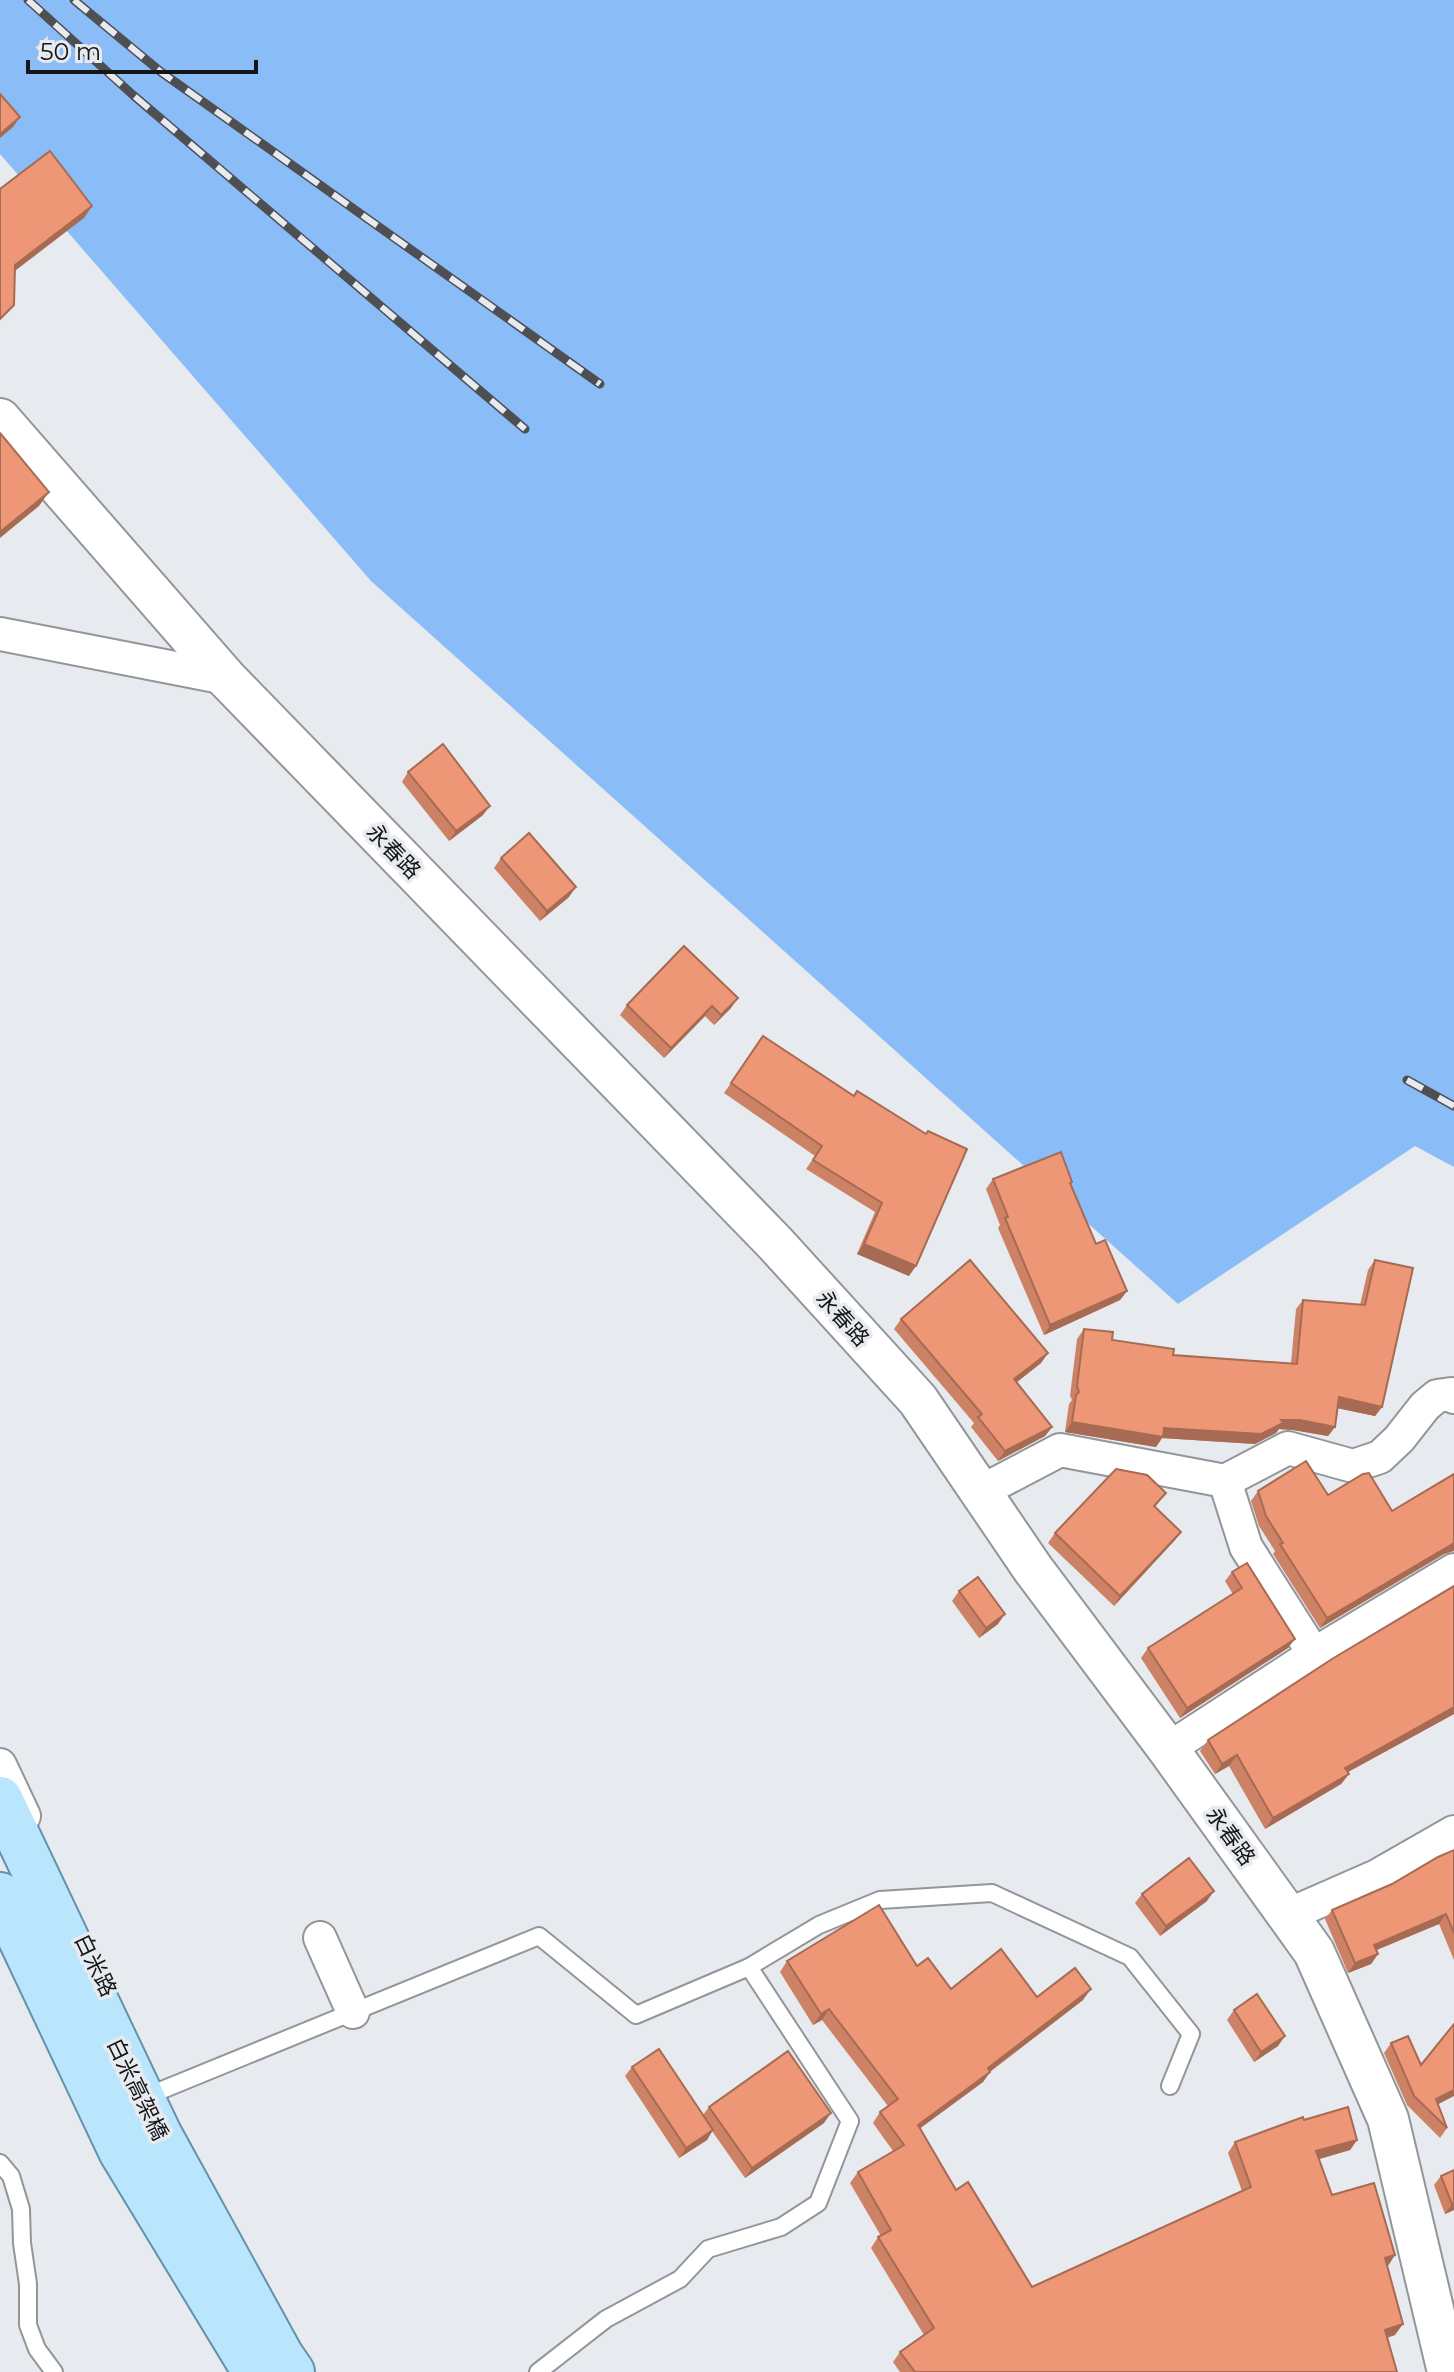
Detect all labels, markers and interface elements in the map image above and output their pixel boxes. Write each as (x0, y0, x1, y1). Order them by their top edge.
scale bar (28, 24, 256, 74)
text: 50 m (40, 37, 101, 66)
street label: 永春路 (361, 818, 426, 884)
street label: 永春路 (811, 1285, 875, 1352)
street label: 永春路 (1200, 1802, 1261, 1871)
street label: 白米路 (69, 1930, 122, 2001)
street label: 白米高架橋 (101, 2034, 174, 2145)

